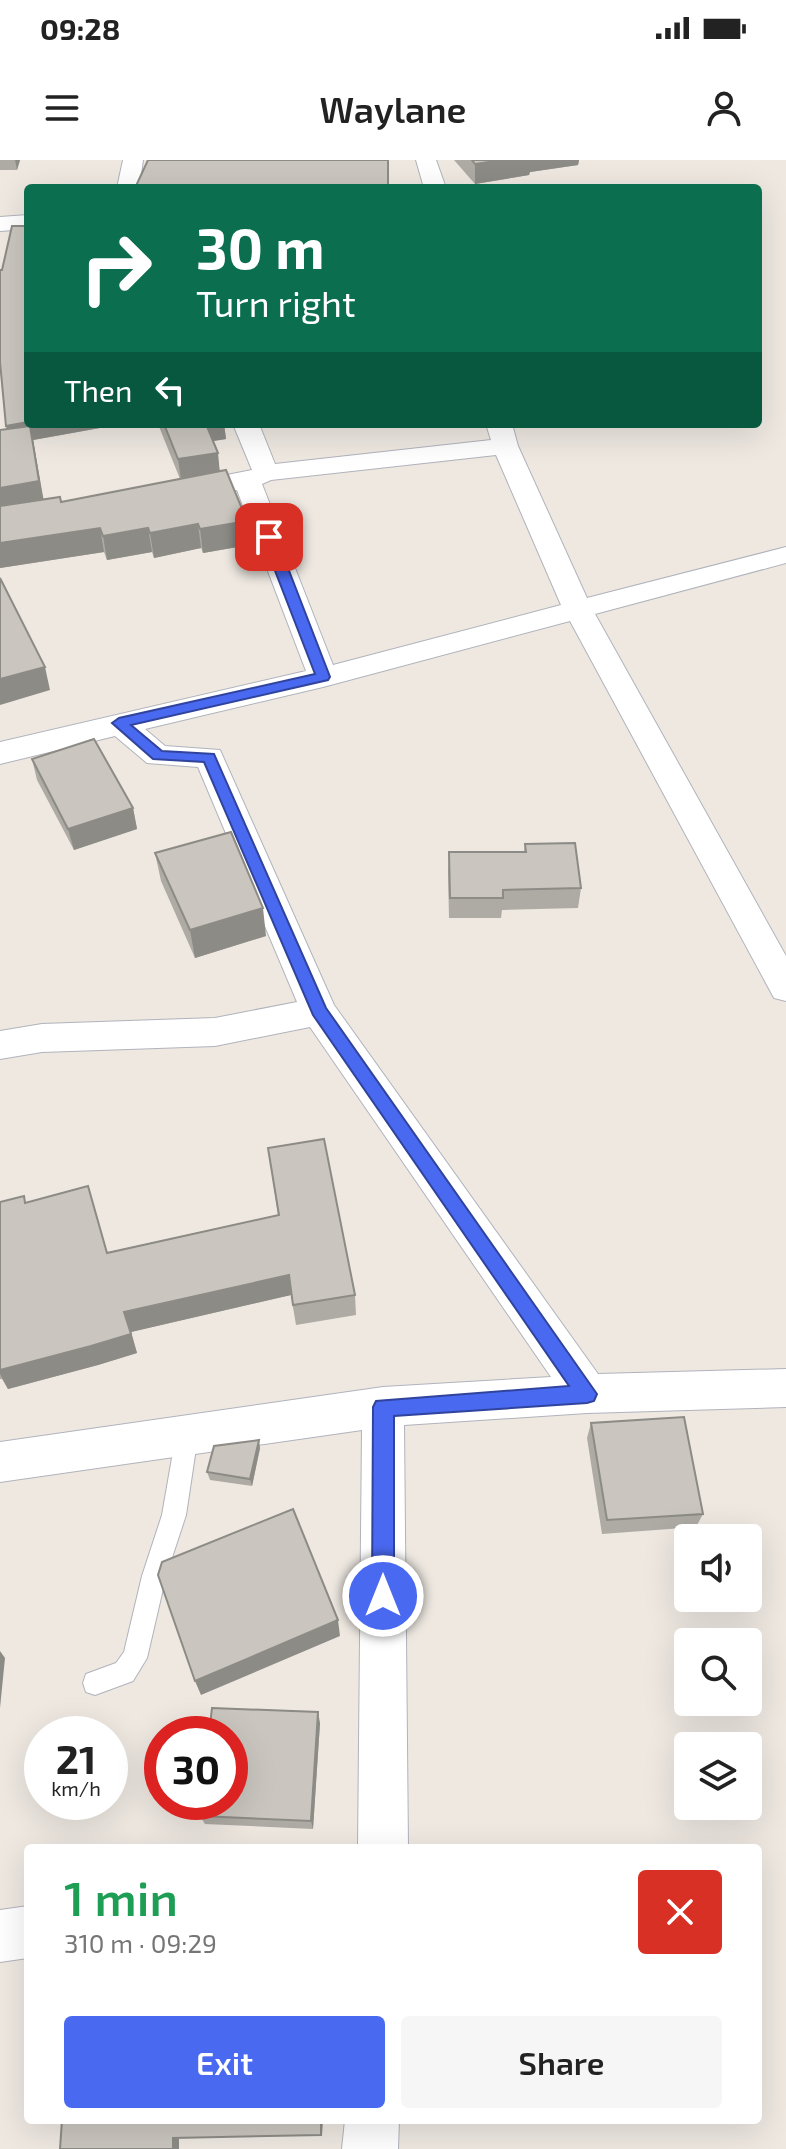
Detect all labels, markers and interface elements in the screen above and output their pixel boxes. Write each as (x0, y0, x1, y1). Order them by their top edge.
text: 09:28 (40, 10, 120, 46)
icon: menu (40, 86, 84, 130)
icon: person (702, 86, 746, 130)
text: Waylane (320, 87, 466, 130)
text: 30 m (196, 213, 325, 280)
icon: right (64, 216, 168, 320)
text: Turn right (196, 281, 356, 324)
icon: left (148, 368, 192, 412)
text: Then (64, 372, 132, 408)
pin (235, 503, 303, 571)
icon: arrive (247, 515, 291, 559)
map controls (674, 1524, 762, 1820)
button: sound (674, 1524, 762, 1612)
position arrow (341, 1554, 425, 1638)
button: search (674, 1628, 762, 1716)
speed limit sign: 30 (144, 1716, 248, 1820)
button: layers (674, 1732, 762, 1820)
text: 21 (56, 1734, 96, 1782)
text: km/h (51, 1776, 101, 1800)
text: 1 min (64, 1868, 178, 1926)
button: close (638, 1870, 722, 1954)
text: 310 m · 09:29 (64, 1927, 217, 1958)
button: Exit (64, 2016, 385, 2108)
button: Share (401, 2016, 722, 2108)

